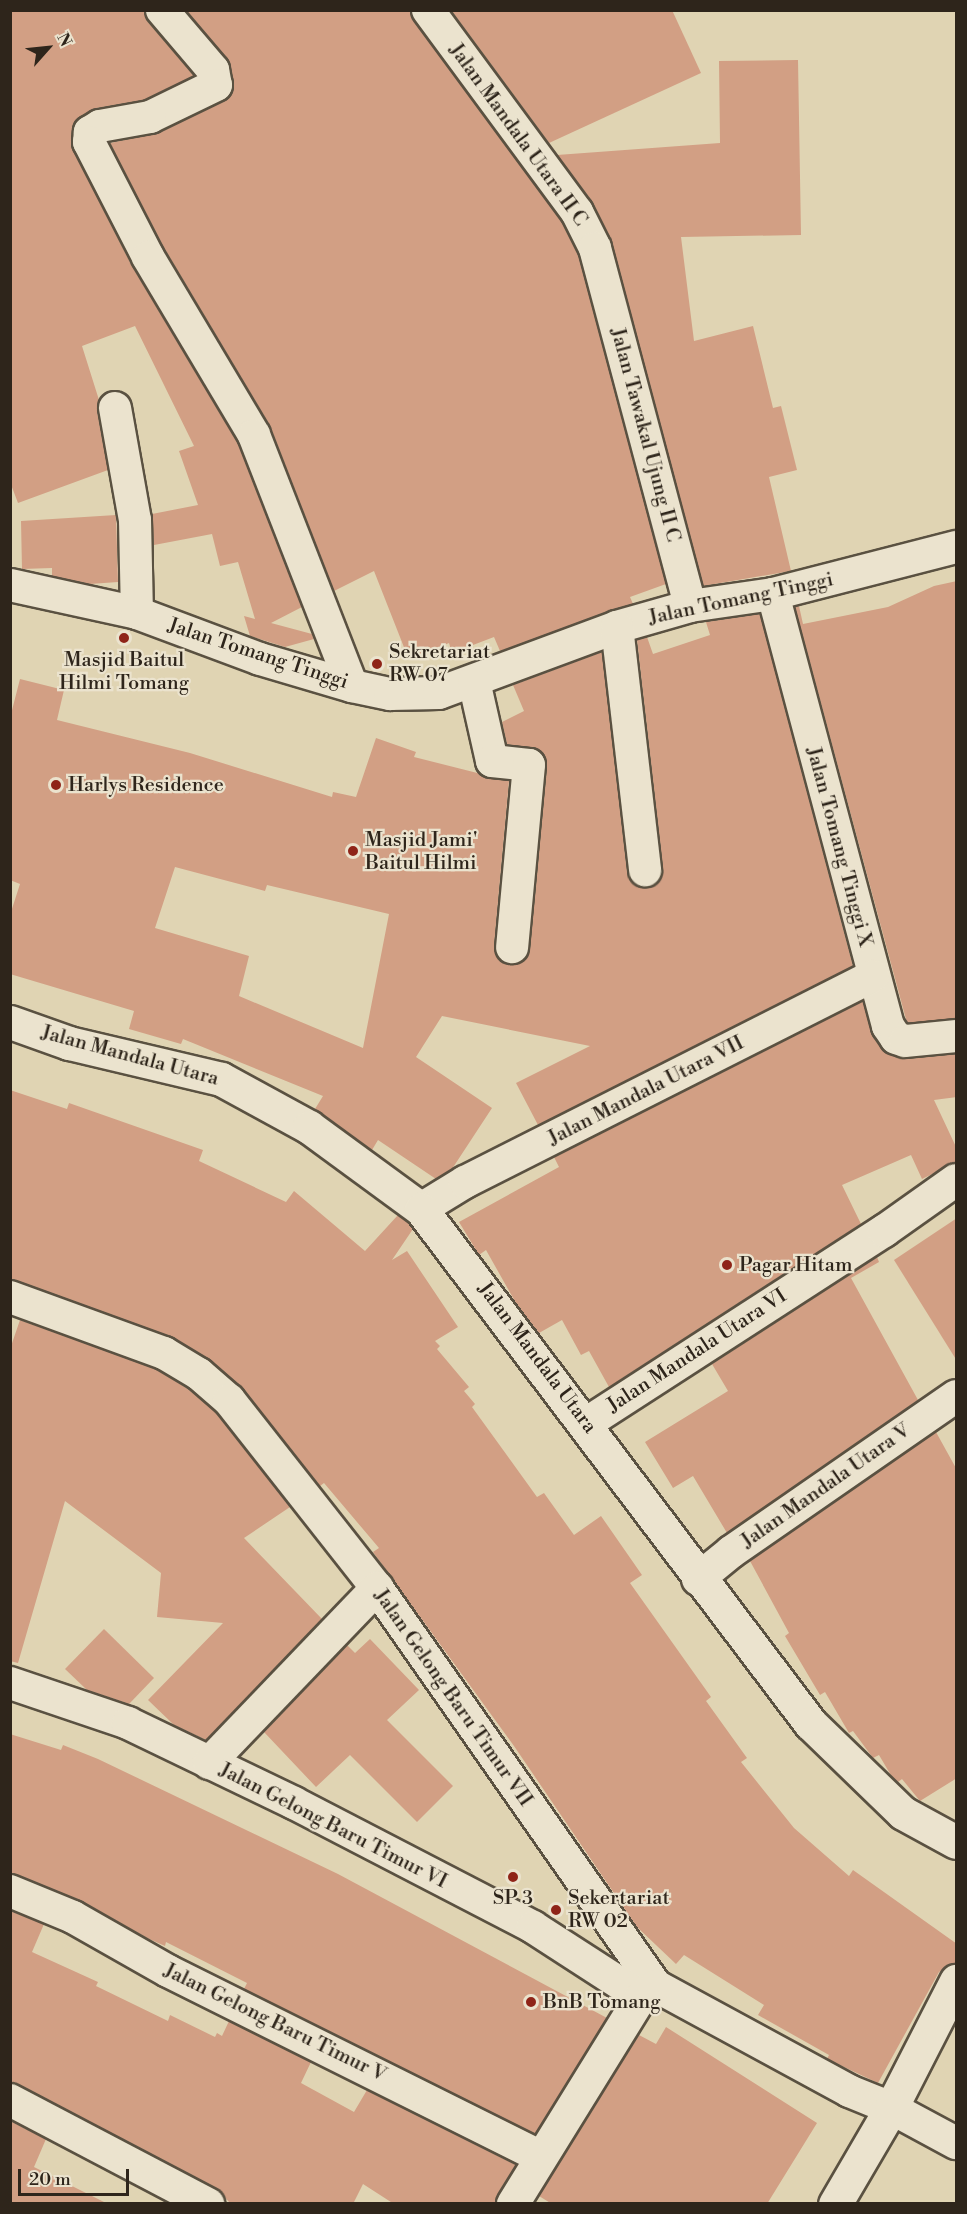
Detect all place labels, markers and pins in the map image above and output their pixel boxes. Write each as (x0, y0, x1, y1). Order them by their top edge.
marker: Masjid Baitul Hilmi Tomang (117, 631, 131, 645)
place label: Sekretariat RW 07 (389, 640, 490, 687)
place label: Masjid Baitul Hilmi Tomang (59, 648, 189, 695)
marker: Sekretariat RW 07 (370, 657, 384, 671)
place label: Harlys Residence (68, 773, 224, 797)
marker: Harlys Residence (49, 778, 63, 792)
place label: Masjid Jami' Baitul Hilmi (365, 828, 477, 875)
marker: Masjid Jami' Baitul Hilmi (346, 844, 360, 858)
place label: Pagar Hitam (739, 1253, 852, 1277)
marker: Pagar Hitam (720, 1258, 734, 1272)
marker: SP 3 (506, 1870, 520, 1884)
place label: SP 3 (493, 1886, 533, 1910)
place label: Sekertariat RW 02 (568, 1886, 670, 1933)
marker: Sekertariat RW 02 (549, 1903, 563, 1917)
place label: BnB Tomang (543, 1990, 661, 2014)
marker: BnB Tomang (524, 1995, 538, 2009)

